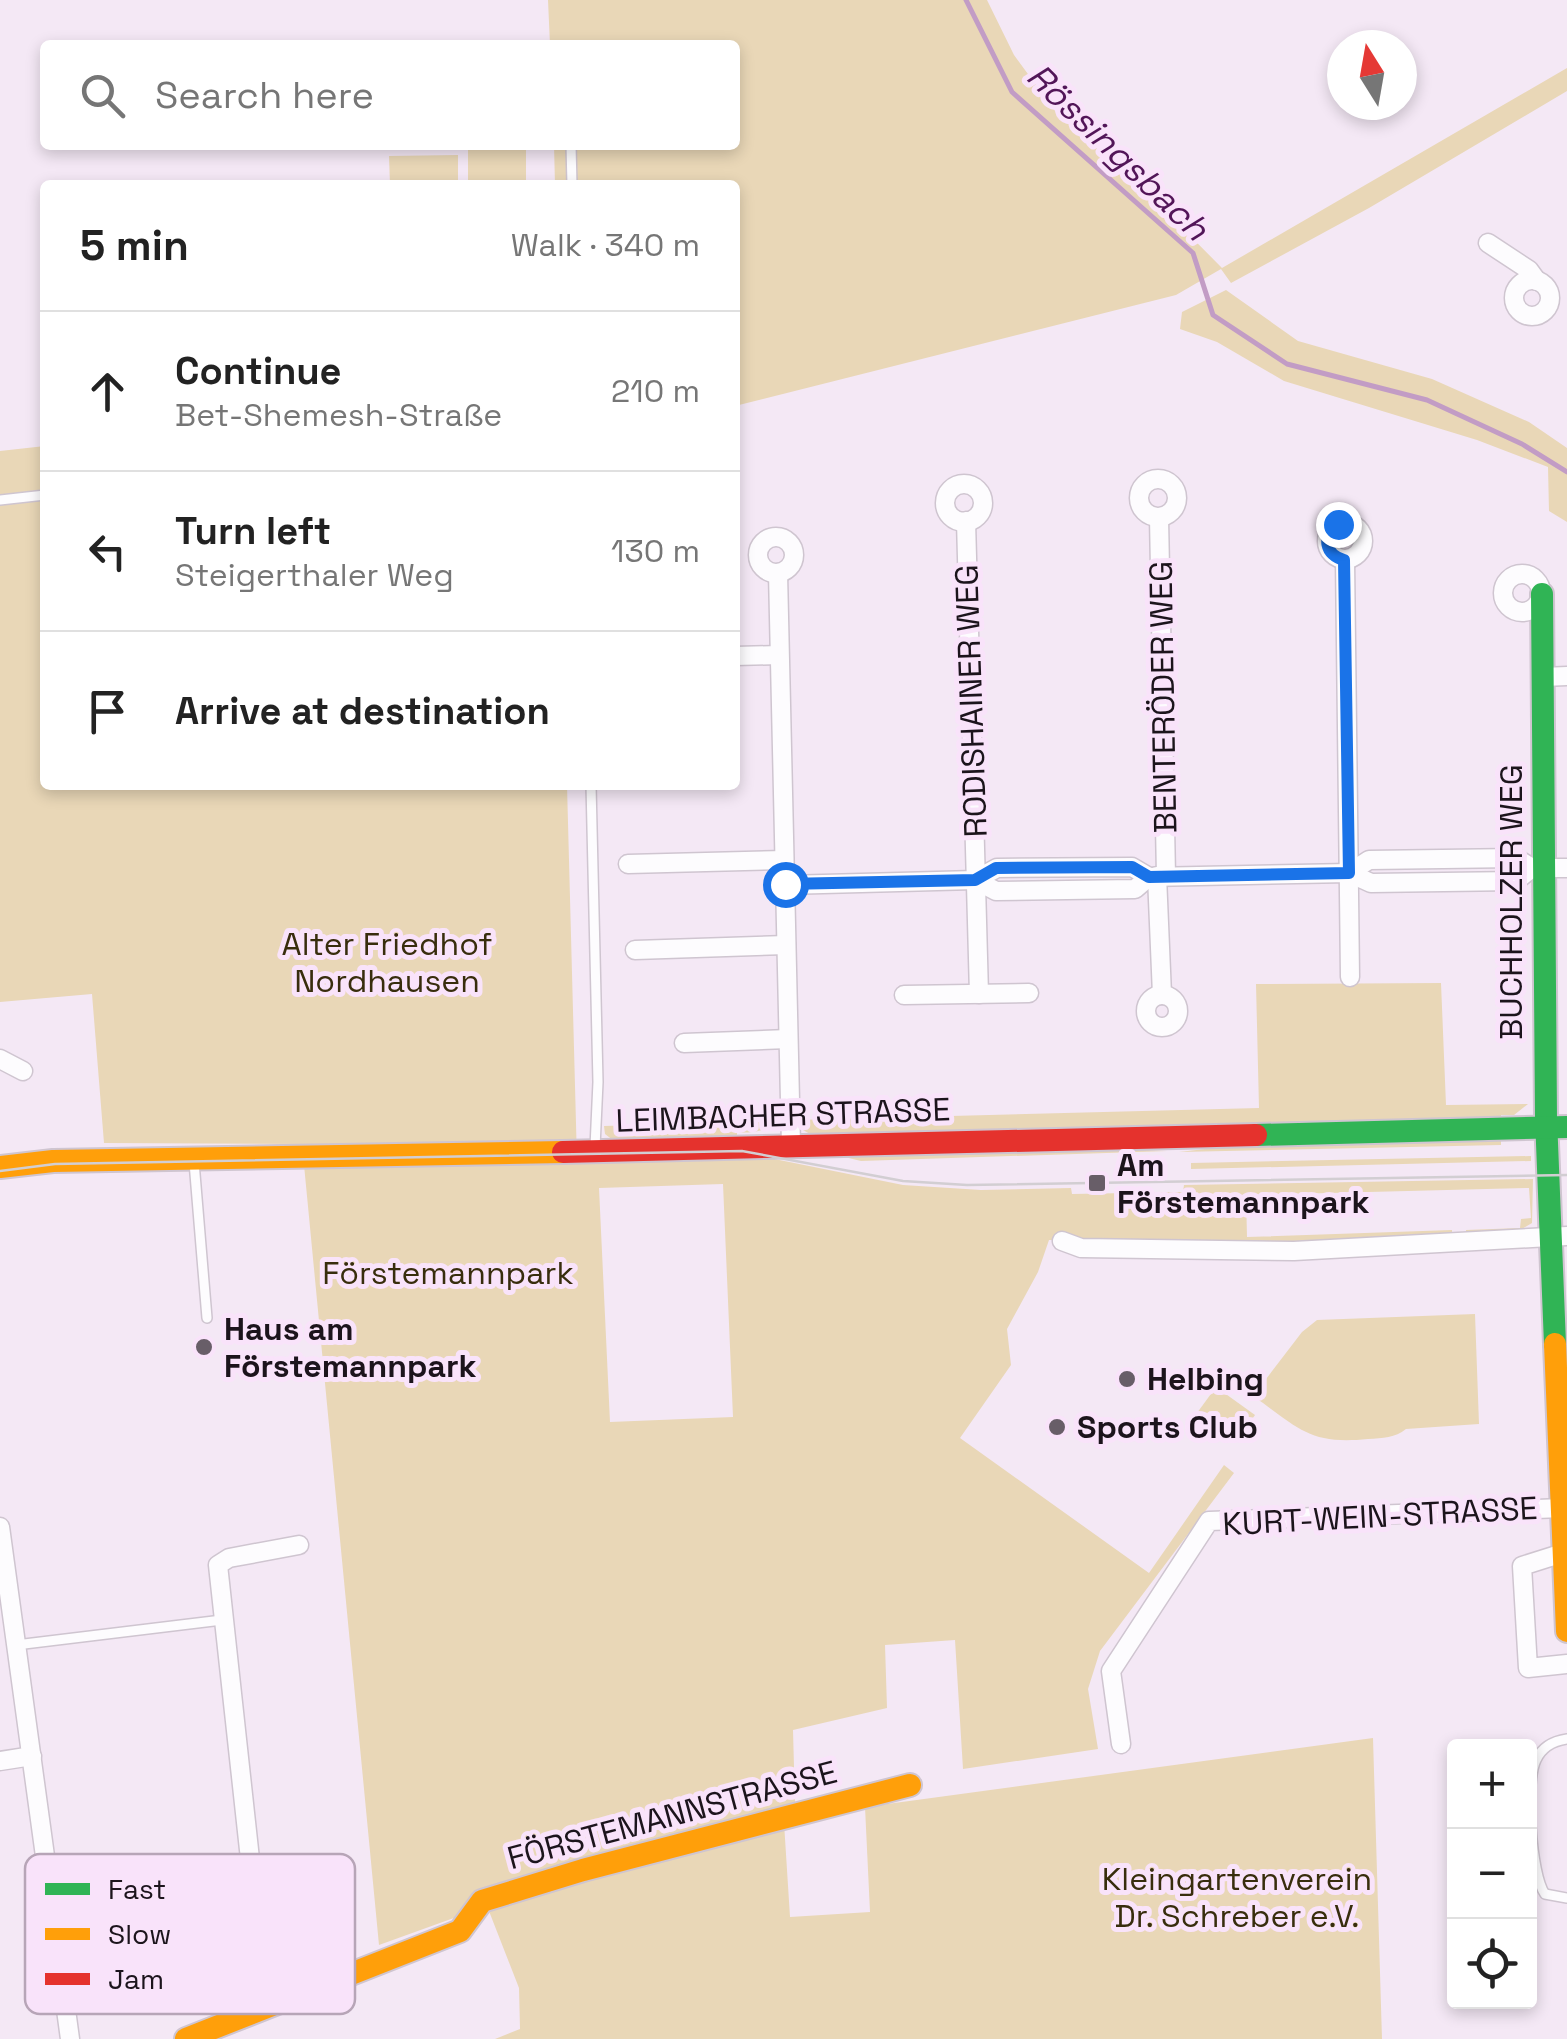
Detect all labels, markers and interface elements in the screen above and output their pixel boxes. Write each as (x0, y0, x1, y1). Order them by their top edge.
north arrow (1327, 30, 1417, 120)
search box (40, 40, 740, 150)
water label: Rössingsbach (1018, 54, 1219, 250)
icon: search (75, 68, 130, 123)
text: Search here (155, 71, 374, 119)
text: 5 min (80, 219, 189, 272)
text: Walk · 340 m (511, 225, 700, 265)
text: Continue (175, 347, 341, 395)
icon: ahead (80, 364, 135, 419)
text: 210 m (611, 371, 700, 411)
text: Bet-Shemesh-Straße (175, 395, 502, 435)
route end (1316, 502, 1362, 548)
text: Turn left (175, 507, 331, 555)
icon: left (80, 524, 135, 579)
text: 130 m (611, 531, 700, 571)
text: Steigerthaler Weg (175, 555, 454, 595)
street label: BENTERÖDER WEG (1141, 560, 1185, 834)
street label: RODISHAINER WEG (946, 564, 996, 838)
icon: arrive (80, 684, 135, 739)
text: Arrive at destination (175, 687, 550, 735)
street label: BUCHHOLZER WEG (1491, 764, 1531, 1040)
route start (763, 862, 809, 908)
park label: Alter Friedhof Nordhausen (281, 924, 493, 1001)
street label: LEIMBACHER STRASSE (615, 1089, 951, 1141)
place label: Am Förstemannpark (1117, 1145, 1370, 1222)
marker: Am Förstemannpark (1086, 1172, 1108, 1194)
park label: Förstemannpark (322, 1253, 574, 1293)
place label: Haus am Förstemannpark (224, 1309, 477, 1386)
marker: Haus am Förstemannpark (193, 1336, 215, 1358)
place label: Helbing (1147, 1359, 1264, 1399)
marker: Helbing (1116, 1368, 1138, 1390)
place label: Sports Club (1077, 1407, 1258, 1447)
marker: Sports Club (1046, 1416, 1068, 1438)
street label: KURT-WEIN-STRASSE (1221, 1488, 1539, 1544)
map controls (1447, 1739, 1537, 2009)
button: + (1447, 1739, 1537, 1829)
street label: FÖRSTEMANNSTRASSE (503, 1752, 841, 1878)
button: − (1447, 1829, 1537, 1919)
legend (25, 1854, 355, 2014)
park label: Kleingartenverein Dr. Schreber e.V. (1102, 1859, 1372, 1936)
text: Fast (108, 1871, 166, 1907)
text: Slow (108, 1916, 171, 1952)
button: locate (1447, 1919, 1537, 2009)
text: Jam (108, 1961, 164, 1997)

